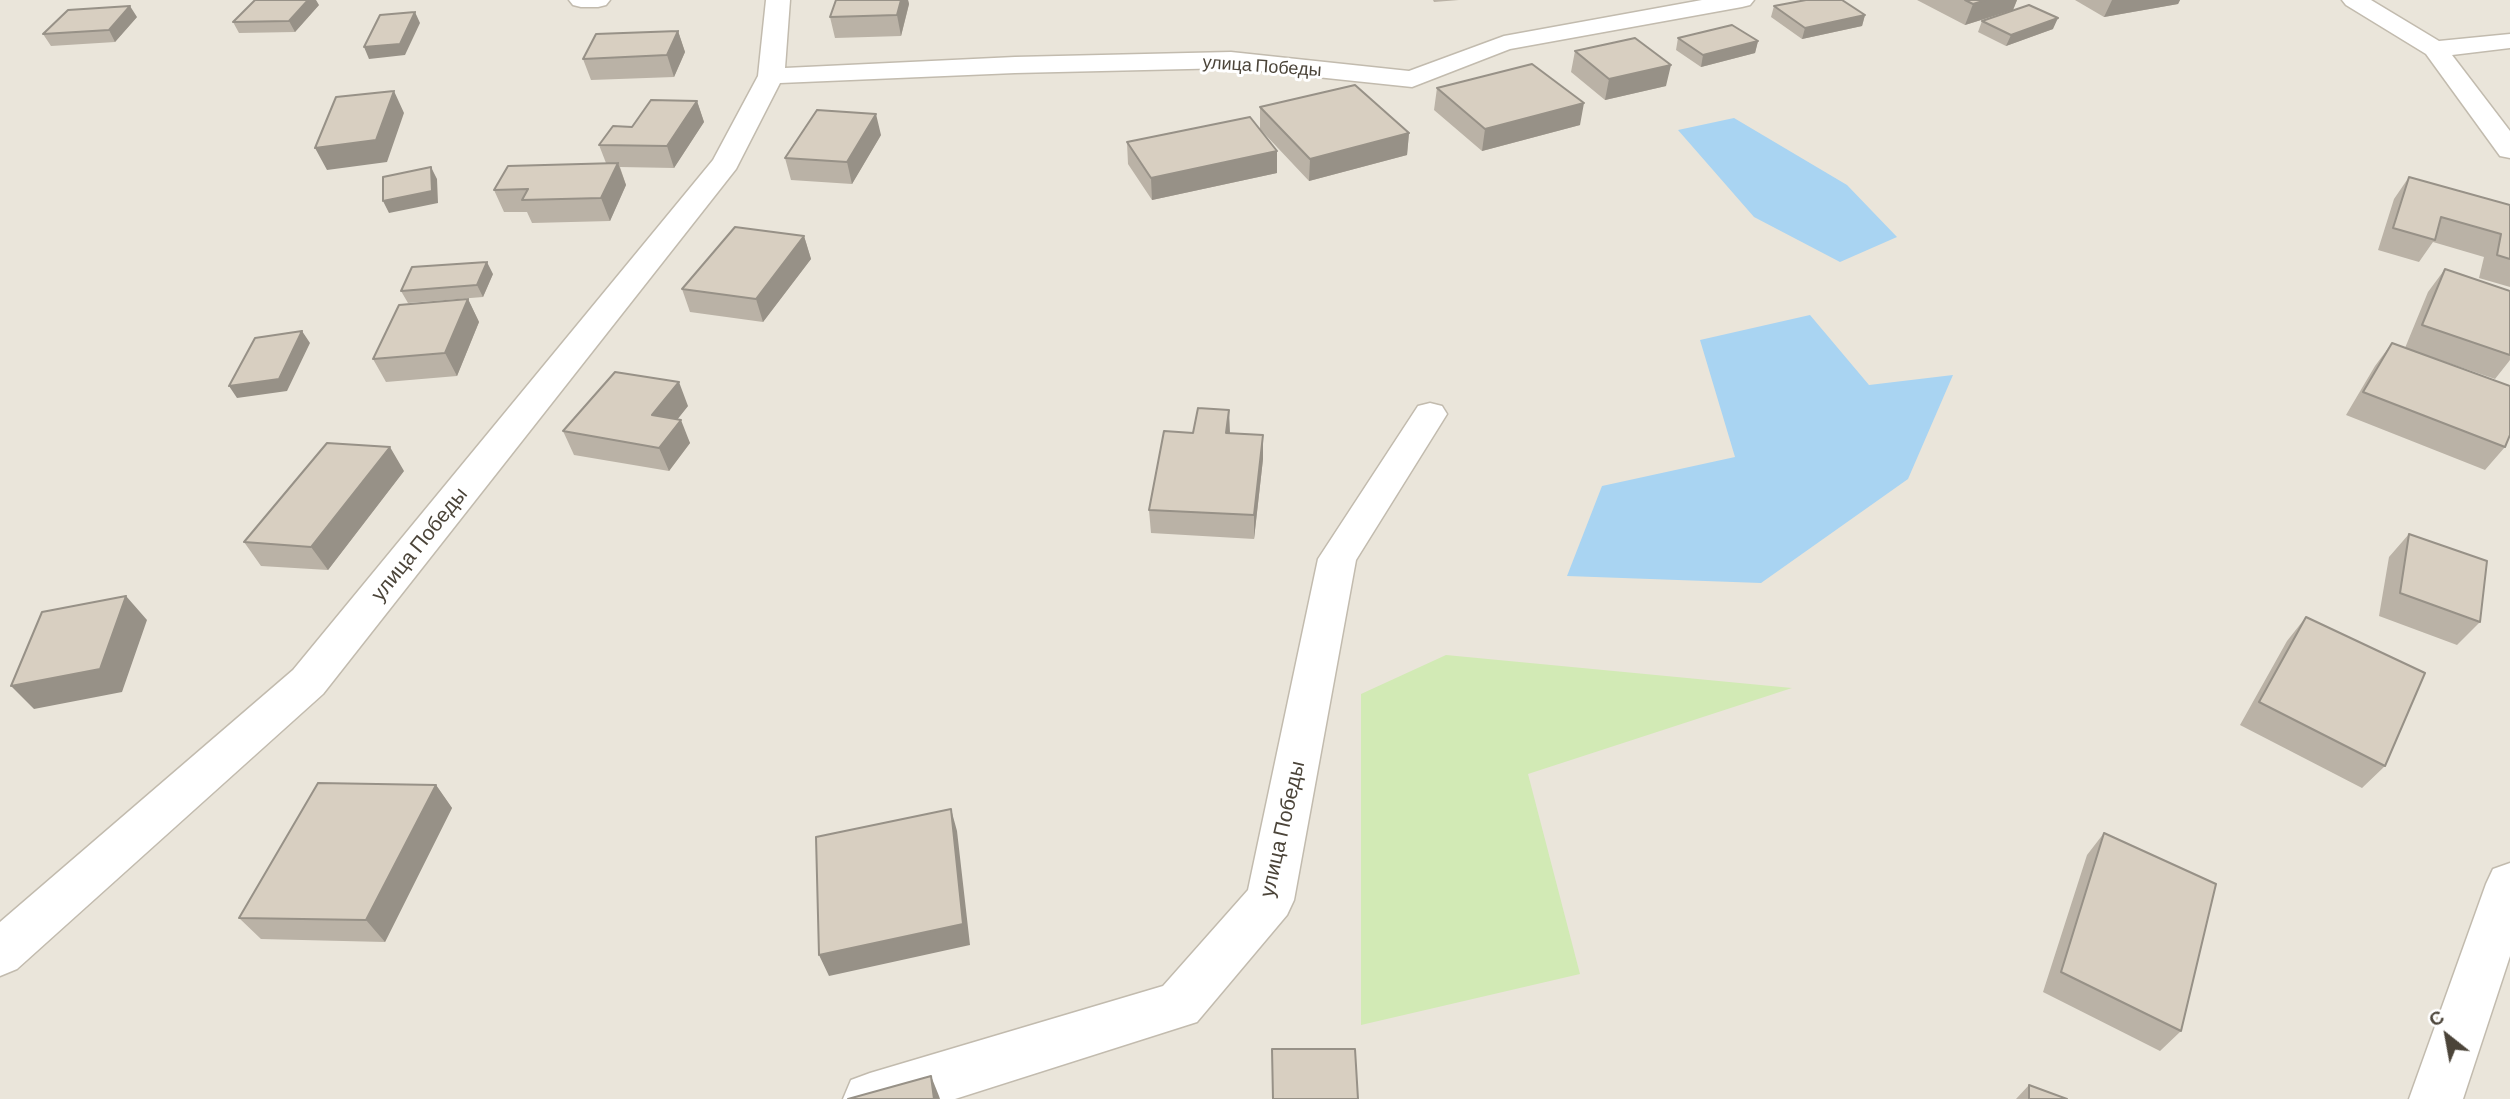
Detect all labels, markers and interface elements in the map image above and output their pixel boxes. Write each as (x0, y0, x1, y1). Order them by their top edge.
street label: улица Победы (1202, 51, 1322, 81)
street label: улица Победы (365, 482, 473, 606)
street label: улица Победы (1254, 758, 1310, 900)
north arrow (2412, 1001, 2482, 1071)
text: С (2424, 1004, 2448, 1031)

